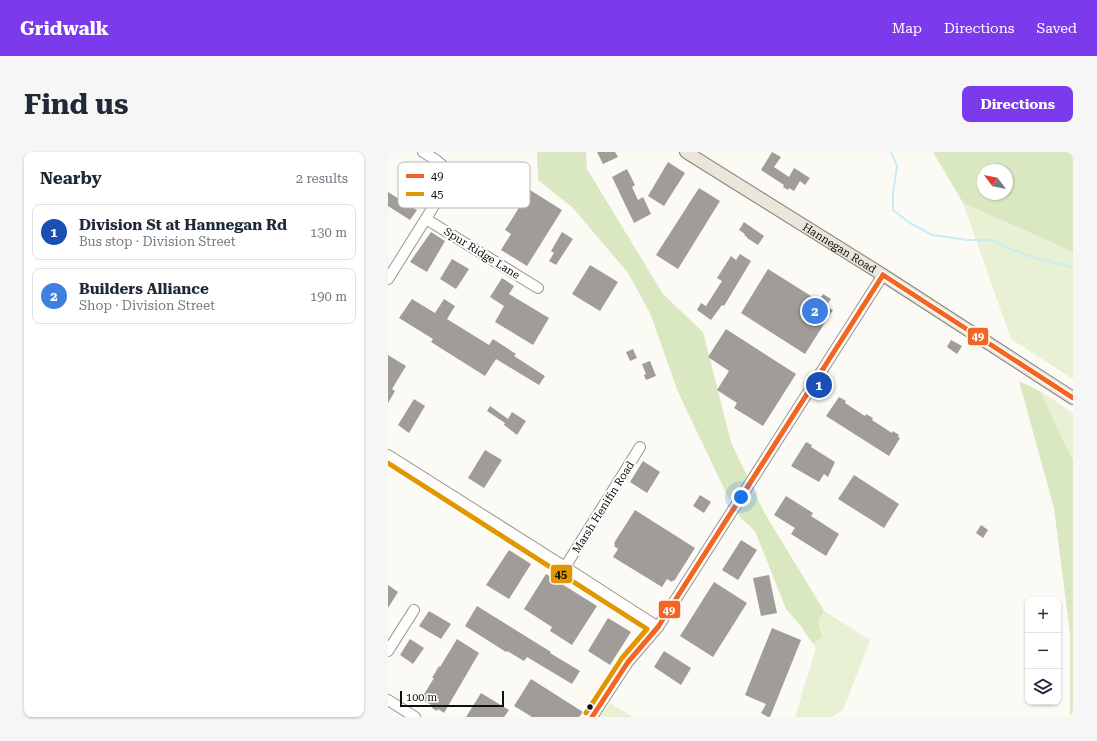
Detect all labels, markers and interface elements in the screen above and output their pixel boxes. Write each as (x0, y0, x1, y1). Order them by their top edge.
text: Gridwalk (20, 17, 109, 40)
text: Map (892, 20, 922, 36)
text: Directions (944, 20, 1014, 36)
text: Saved (1036, 20, 1077, 36)
button: Directions (962, 86, 1073, 122)
text: Find us (24, 88, 128, 121)
legend (398, 162, 530, 208)
north arrow (977, 164, 1013, 200)
text: Nearby (40, 168, 102, 188)
text: 49 (431, 170, 443, 183)
text: 2 results (296, 171, 348, 186)
text: 45 (431, 188, 443, 201)
text: Division St at Hannegan Rd (79, 216, 287, 234)
street label: Hannegan Road (800, 220, 878, 276)
text: 1 (50, 225, 58, 240)
text: 130 m (310, 225, 347, 240)
street label: Spur Ridge Lane (441, 225, 522, 282)
text: Bus stop · Division Street (79, 234, 236, 249)
text: Builders Alliance (79, 280, 209, 298)
text: 2 (50, 289, 58, 304)
text: 190 m (310, 289, 347, 304)
pin: 2 (802, 296, 828, 326)
text: Shop · Division Street (79, 298, 215, 313)
line badge: 49 (967, 327, 989, 346)
text: 49 (972, 330, 984, 343)
pin: 1 (806, 370, 832, 400)
street label: Marsh Henifin Road (570, 459, 637, 556)
your location (731, 487, 751, 507)
line badge: 45 (550, 564, 573, 584)
text: 45 (555, 568, 567, 581)
map controls (1025, 597, 1061, 705)
button: + (1025, 597, 1061, 633)
line badge: 49 (658, 600, 681, 619)
text: 49 (663, 604, 675, 617)
button: − (1025, 633, 1061, 669)
button: layers (1025, 669, 1061, 705)
scale bar (400, 689, 504, 708)
text: 100 m (406, 691, 437, 704)
unlabelled marker (585, 702, 595, 712)

